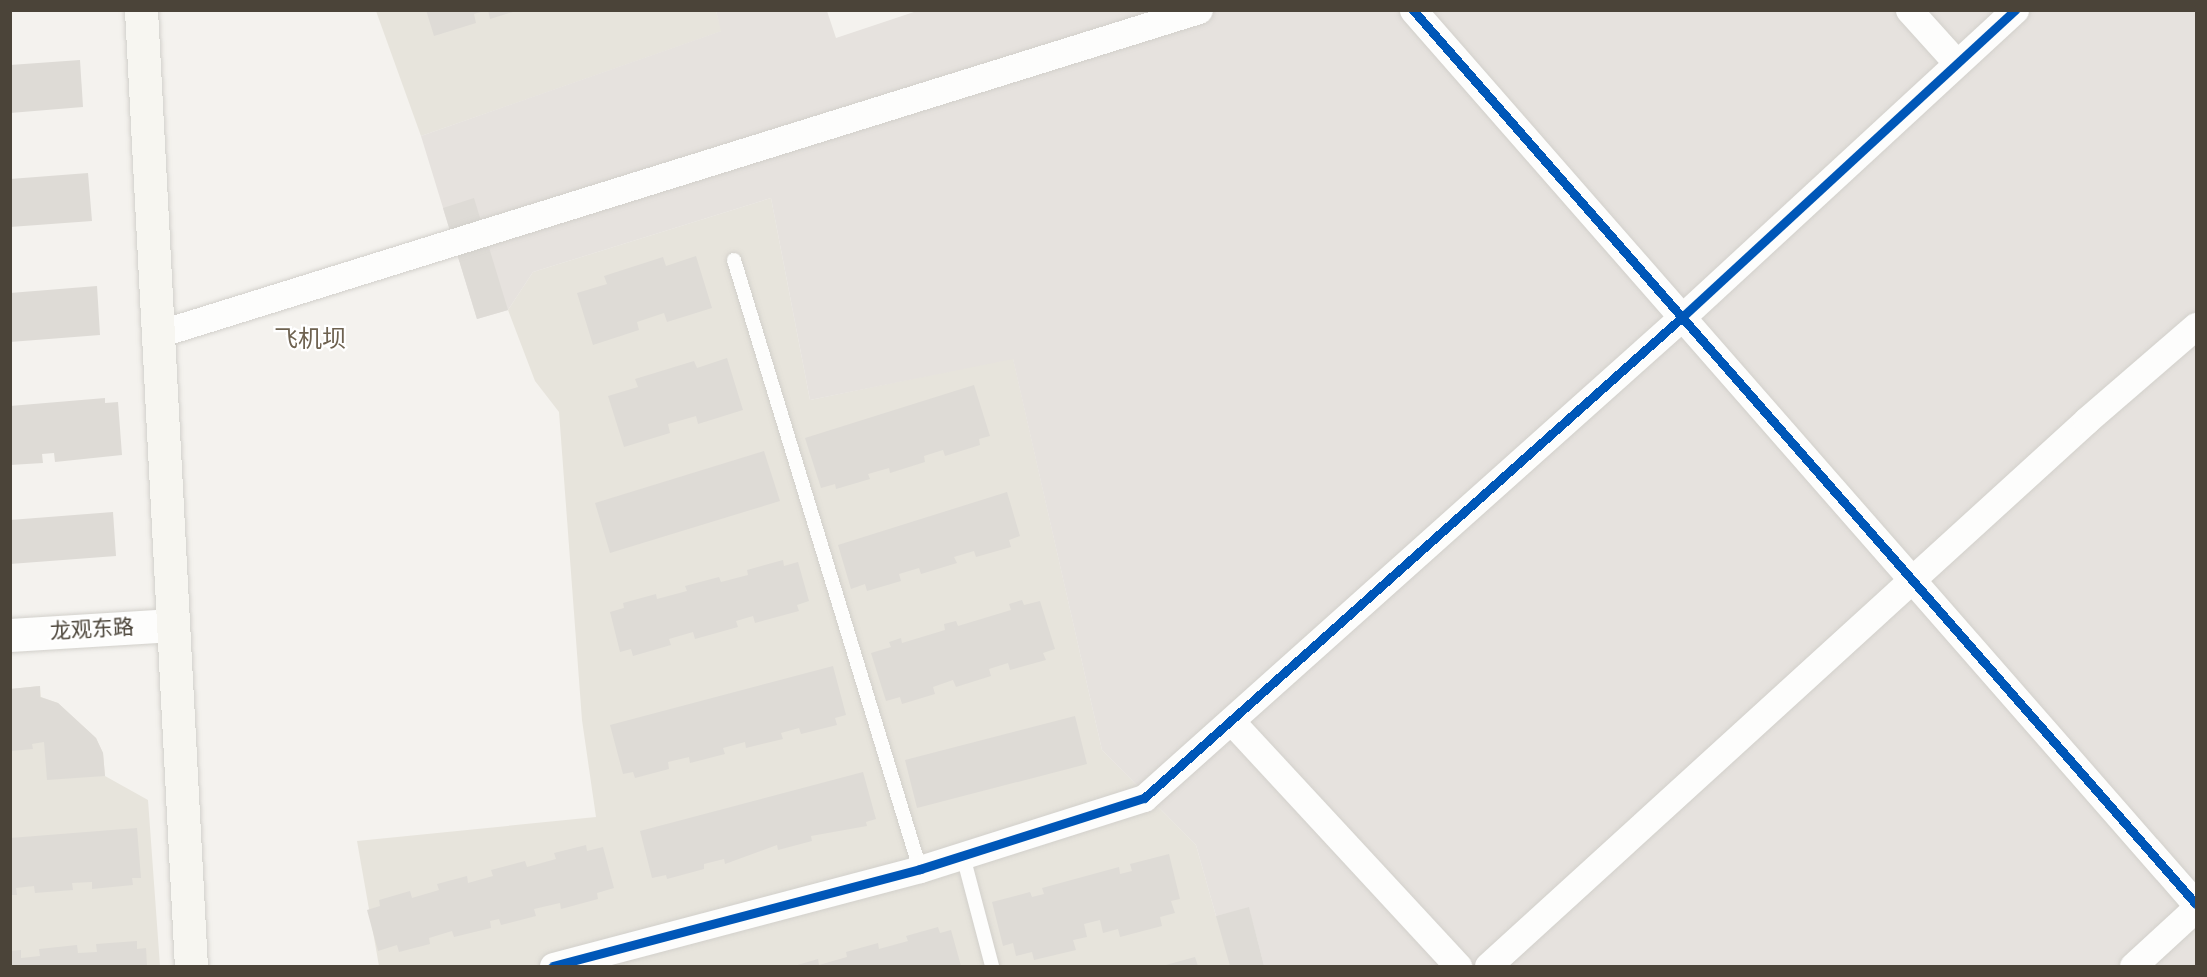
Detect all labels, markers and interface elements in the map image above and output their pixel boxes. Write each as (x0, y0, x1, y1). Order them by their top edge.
district label: 飞机坝 (274, 326, 346, 354)
street label: 龙观东路 (49, 615, 135, 645)

